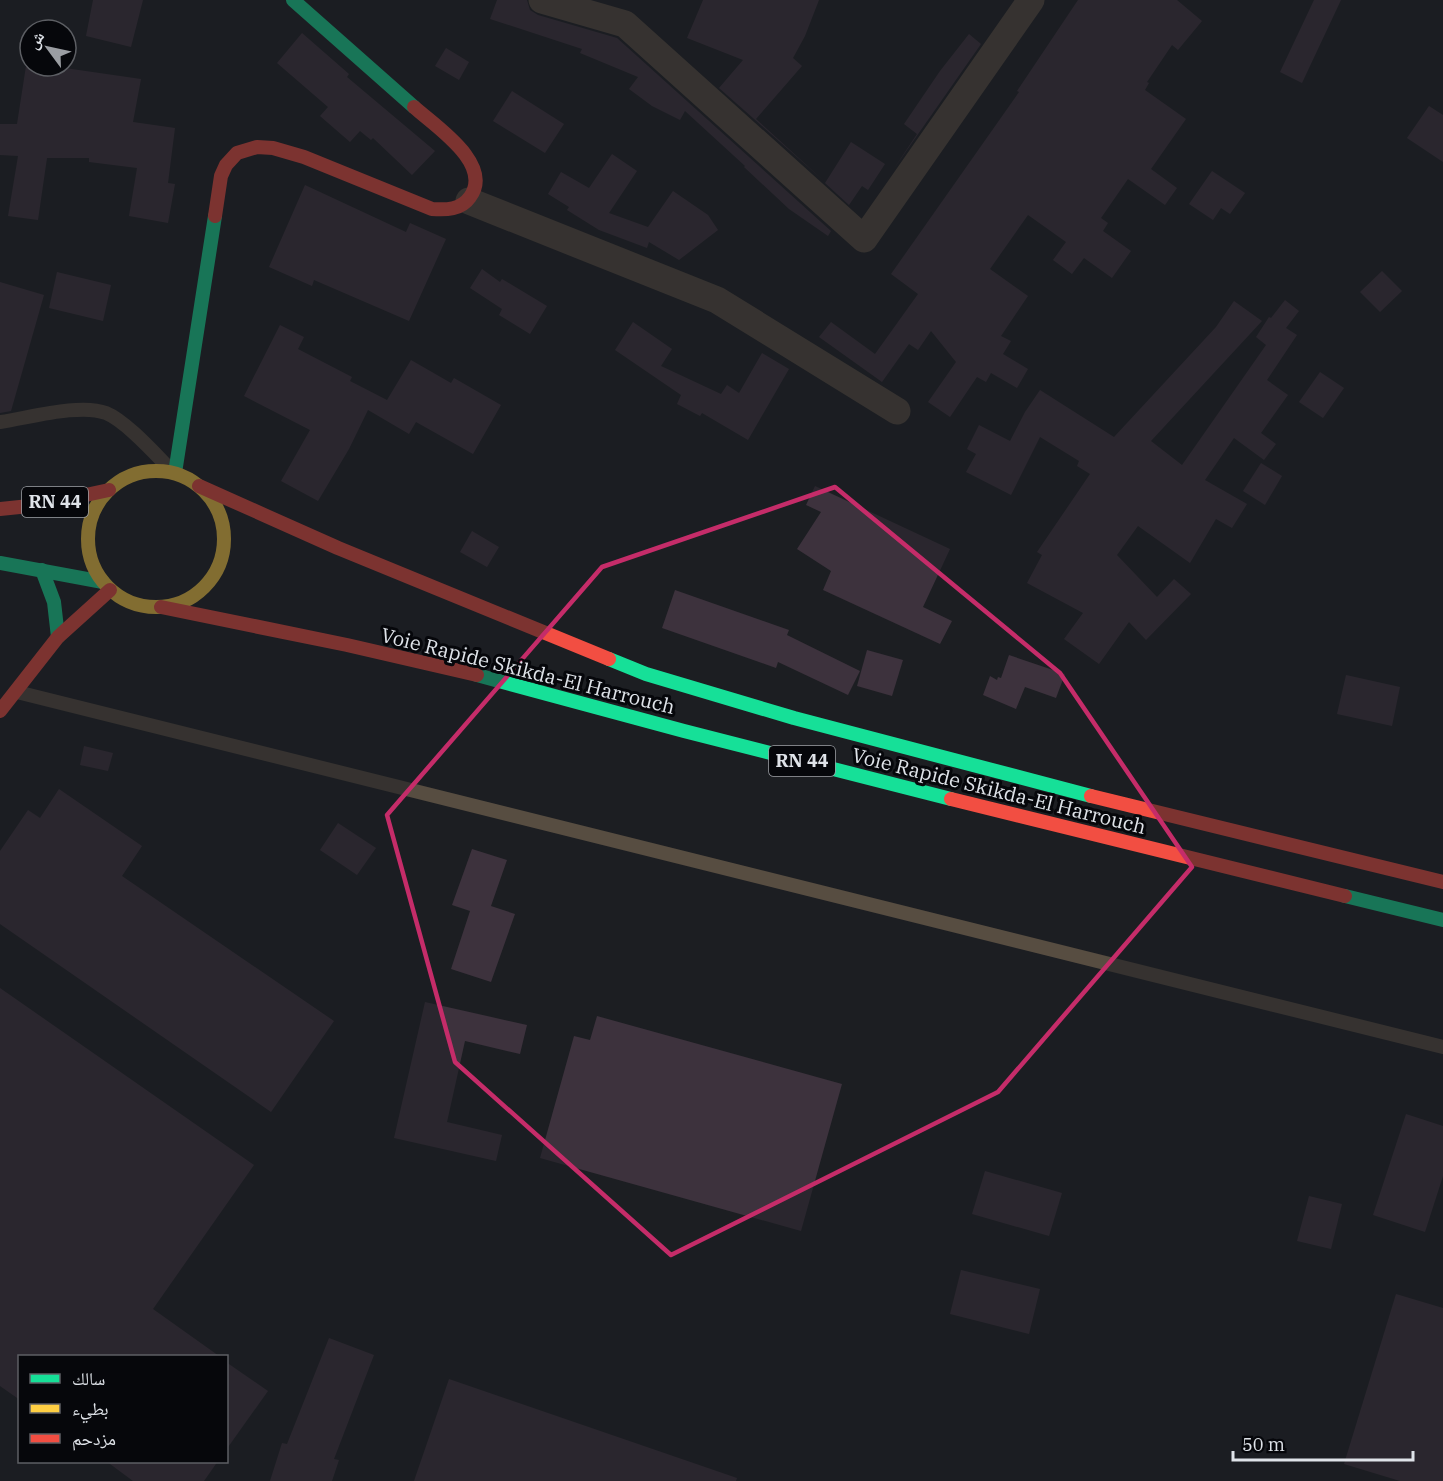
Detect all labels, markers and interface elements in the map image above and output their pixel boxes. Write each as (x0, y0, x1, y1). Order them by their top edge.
north arrow (18, 18, 78, 78)
text: ش (22, 27, 48, 52)
road number: RN 44 (22, 487, 88, 517)
street label: Voie Rapide Skikda-El Harrouch (378, 621, 678, 720)
street label: Voie Rapide Skikda-El Harrouch (849, 741, 1149, 840)
road number: RN 44 (769, 746, 835, 776)
legend (18, 1355, 228, 1463)
text: سالك (72, 1367, 105, 1390)
text: بطيء (72, 1397, 109, 1424)
scale bar (1233, 1424, 1413, 1462)
text: مزدحم (72, 1427, 116, 1451)
text: 50 m (1242, 1433, 1285, 1456)

